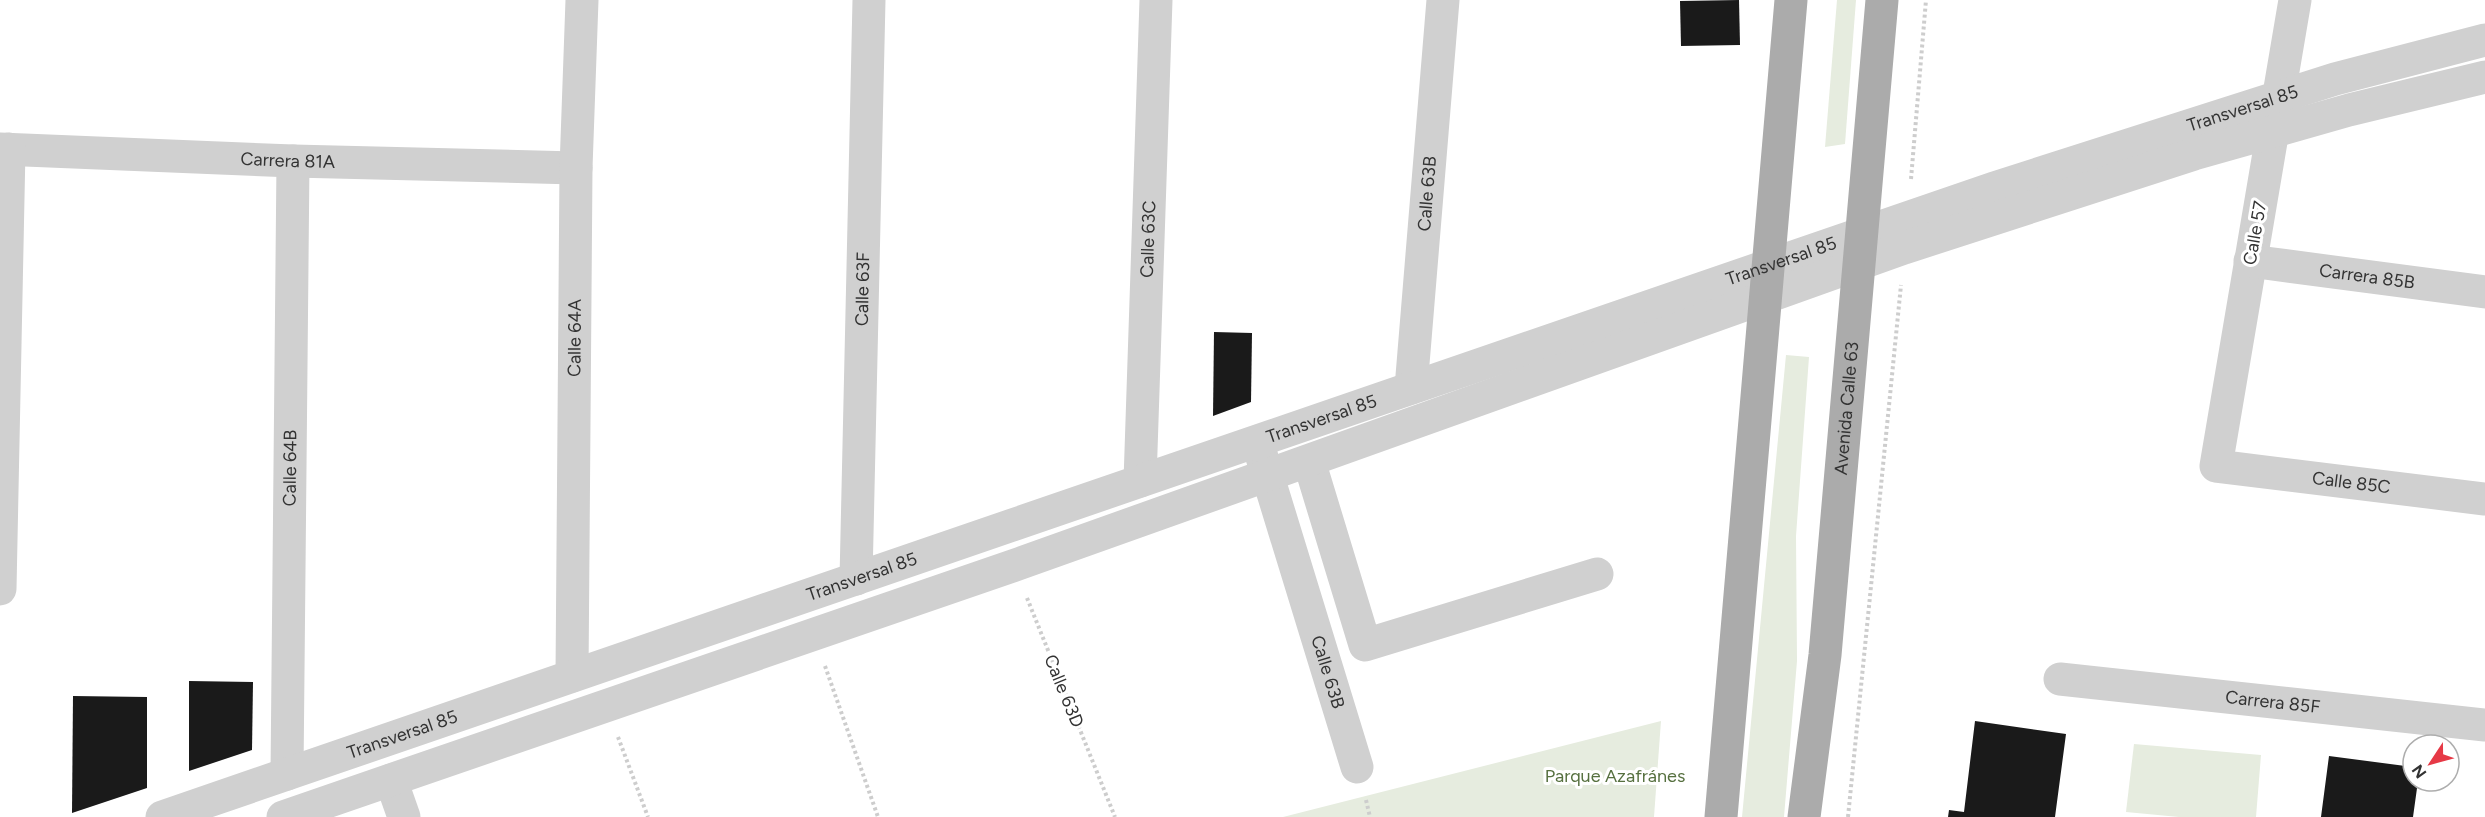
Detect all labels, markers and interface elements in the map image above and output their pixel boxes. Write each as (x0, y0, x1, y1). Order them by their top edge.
street label: Transversal 85 (2184, 80, 2301, 137)
street label: Carrera 81A (240, 148, 335, 173)
street label: Calle 63B (1413, 155, 1441, 232)
street label: Calle 57 (2239, 199, 2271, 267)
street label: Calle 63C (1136, 200, 1160, 278)
street label: Transversal 85 (1723, 232, 1839, 290)
street label: Calle 63F (851, 252, 874, 326)
street label: Carrera 85B (2318, 259, 2416, 294)
street label: Calle 64A (563, 299, 586, 377)
street label: Avenida Calle 63 (1830, 341, 1863, 476)
street label: Transversal 85 (1263, 390, 1380, 448)
street label: Calle 64B (279, 430, 301, 507)
street label: Calle 85C (2311, 467, 2392, 498)
street label: Transversal 85 (804, 548, 920, 606)
street label: Calle 63B (1306, 633, 1349, 711)
street label: Calle 63D (1039, 651, 1089, 731)
street label: Carrera 85F (2224, 686, 2321, 718)
street label: Transversal 85 (344, 705, 460, 764)
north arrow (2401, 733, 2461, 793)
text: N (2408, 761, 2431, 782)
park label: Parque Azafránes (1545, 765, 1685, 787)

